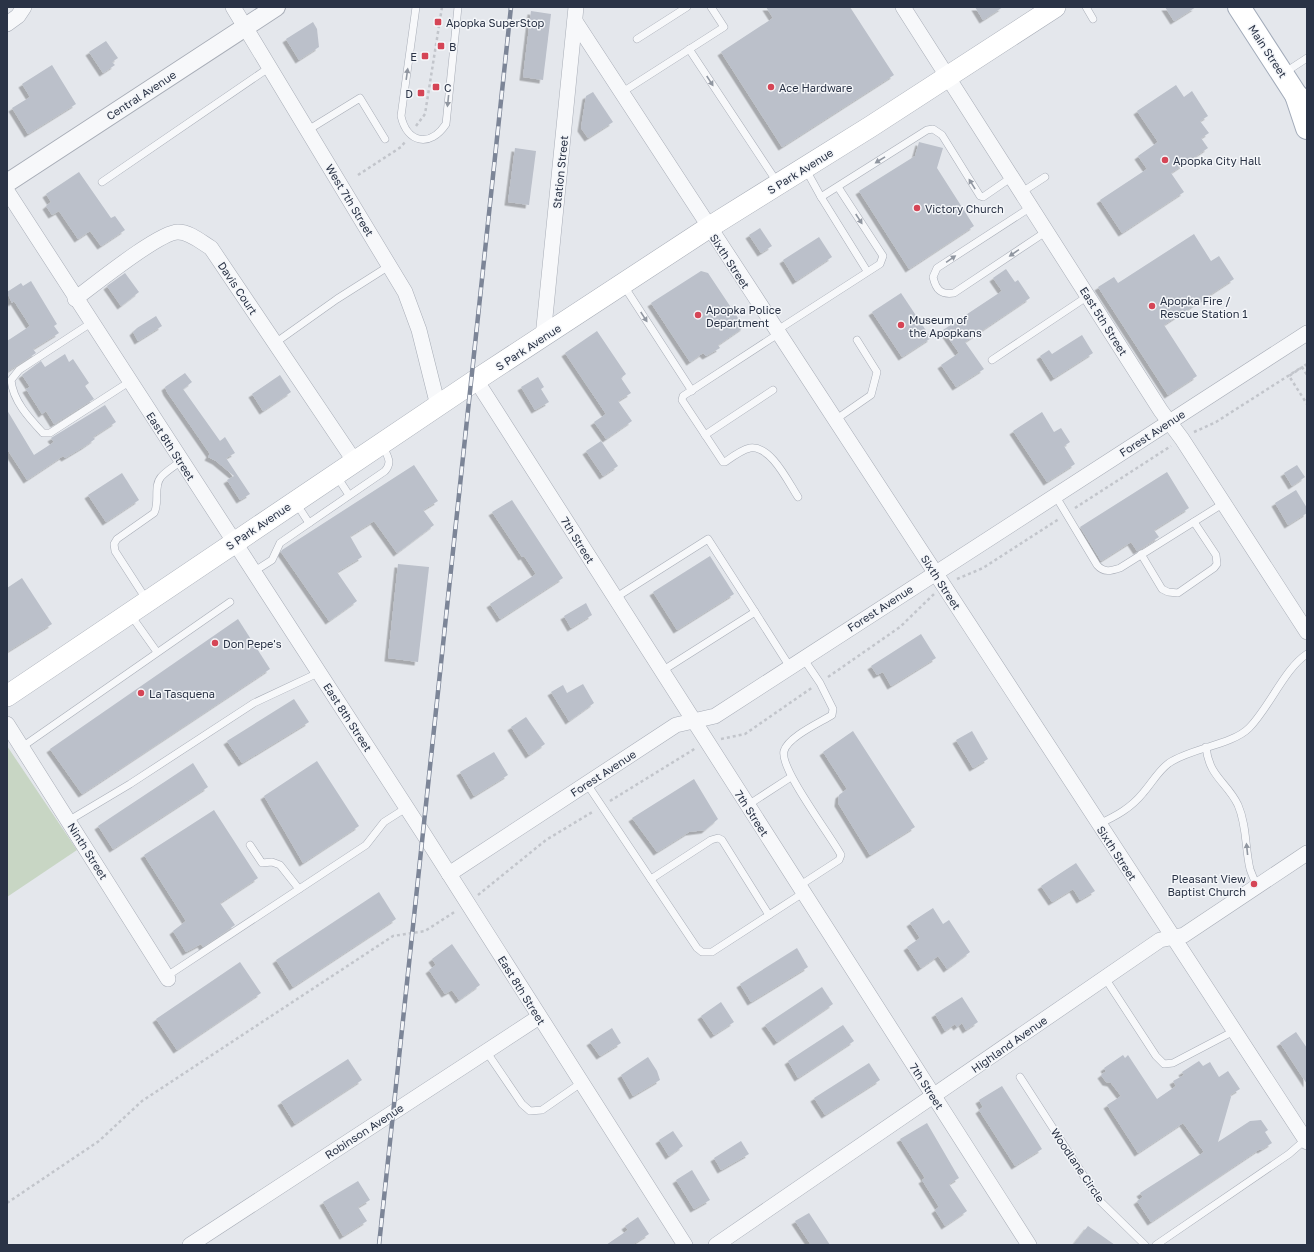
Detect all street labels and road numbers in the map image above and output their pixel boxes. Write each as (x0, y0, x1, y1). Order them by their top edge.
street label: Main Street (1246, 22, 1290, 80)
street label: Central Avenue (104, 68, 178, 122)
street label: Station Street (550, 135, 570, 209)
street label: S Park Avenue (765, 146, 835, 196)
street label: West 7th Street (323, 162, 377, 238)
street label: Sixth Street (707, 231, 753, 291)
street label: Davis Court (216, 259, 260, 317)
street label: East 5th Street (1078, 284, 1130, 358)
street label: S Park Avenue (493, 321, 563, 373)
street label: Forest Avenue (1117, 407, 1187, 459)
street label: East 8th Street (144, 409, 198, 483)
street label: S Park Avenue (223, 500, 293, 552)
street label: 7th Street (559, 514, 597, 566)
street label: Sixth Street (918, 552, 964, 612)
street label: Forest Avenue (845, 582, 915, 634)
street label: East 8th Street (321, 680, 375, 754)
street label: Forest Avenue (568, 747, 638, 799)
street label: 7th Street (732, 788, 772, 838)
street label: Ninth Street (65, 820, 111, 882)
street label: Sixth Street (1094, 823, 1140, 883)
street label: East 8th Street (496, 953, 548, 1027)
street label: Highland Avenue (969, 1013, 1049, 1075)
street label: 7th Street (907, 1061, 947, 1111)
street label: Robinson Avenue (322, 1101, 406, 1161)
street label: Woodlane Circle (1049, 1126, 1107, 1204)

